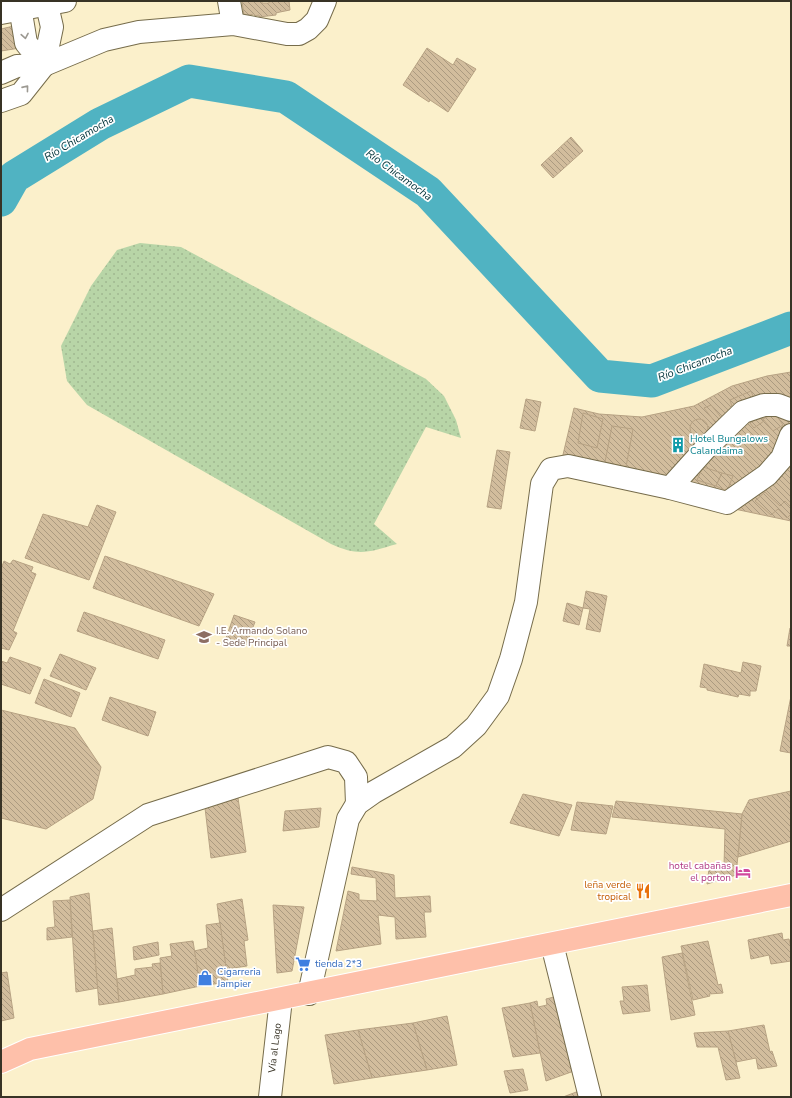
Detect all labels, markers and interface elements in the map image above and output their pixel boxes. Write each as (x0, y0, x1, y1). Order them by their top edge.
one-way arrow (20, 33, 29, 39)
one-way arrow (21, 85, 28, 92)
water label: Río Chicamocha (41, 111, 117, 165)
water label: Río Chicamocha (363, 146, 435, 204)
water label: Río Chicamocha (656, 343, 735, 385)
place label: Hotel Bungalows Calandaima (690, 432, 768, 458)
building icon: Hotel Bungalows Calandaima (669, 436, 687, 454)
place label: I.E. Armando Solano - Sede Principal (216, 624, 308, 650)
school or university icon: I.E. Armando Solano - Sede Principal (195, 628, 213, 646)
place label: hotel cabañas el porton (669, 859, 731, 885)
hotel icon: hotel cabañas el porton (734, 863, 752, 881)
place label: leña verde tropical (584, 878, 631, 904)
restaurant icon: leña verde tropical (634, 882, 652, 900)
supermarket icon: tienda 2*3 (294, 955, 312, 973)
place label: tienda 2*3 (315, 957, 362, 971)
place label: Cigarreria Jampier (216, 965, 261, 991)
shop icon: Cigarreria Jampier (196, 969, 214, 987)
street label: Vía al Lago (265, 1022, 285, 1075)

